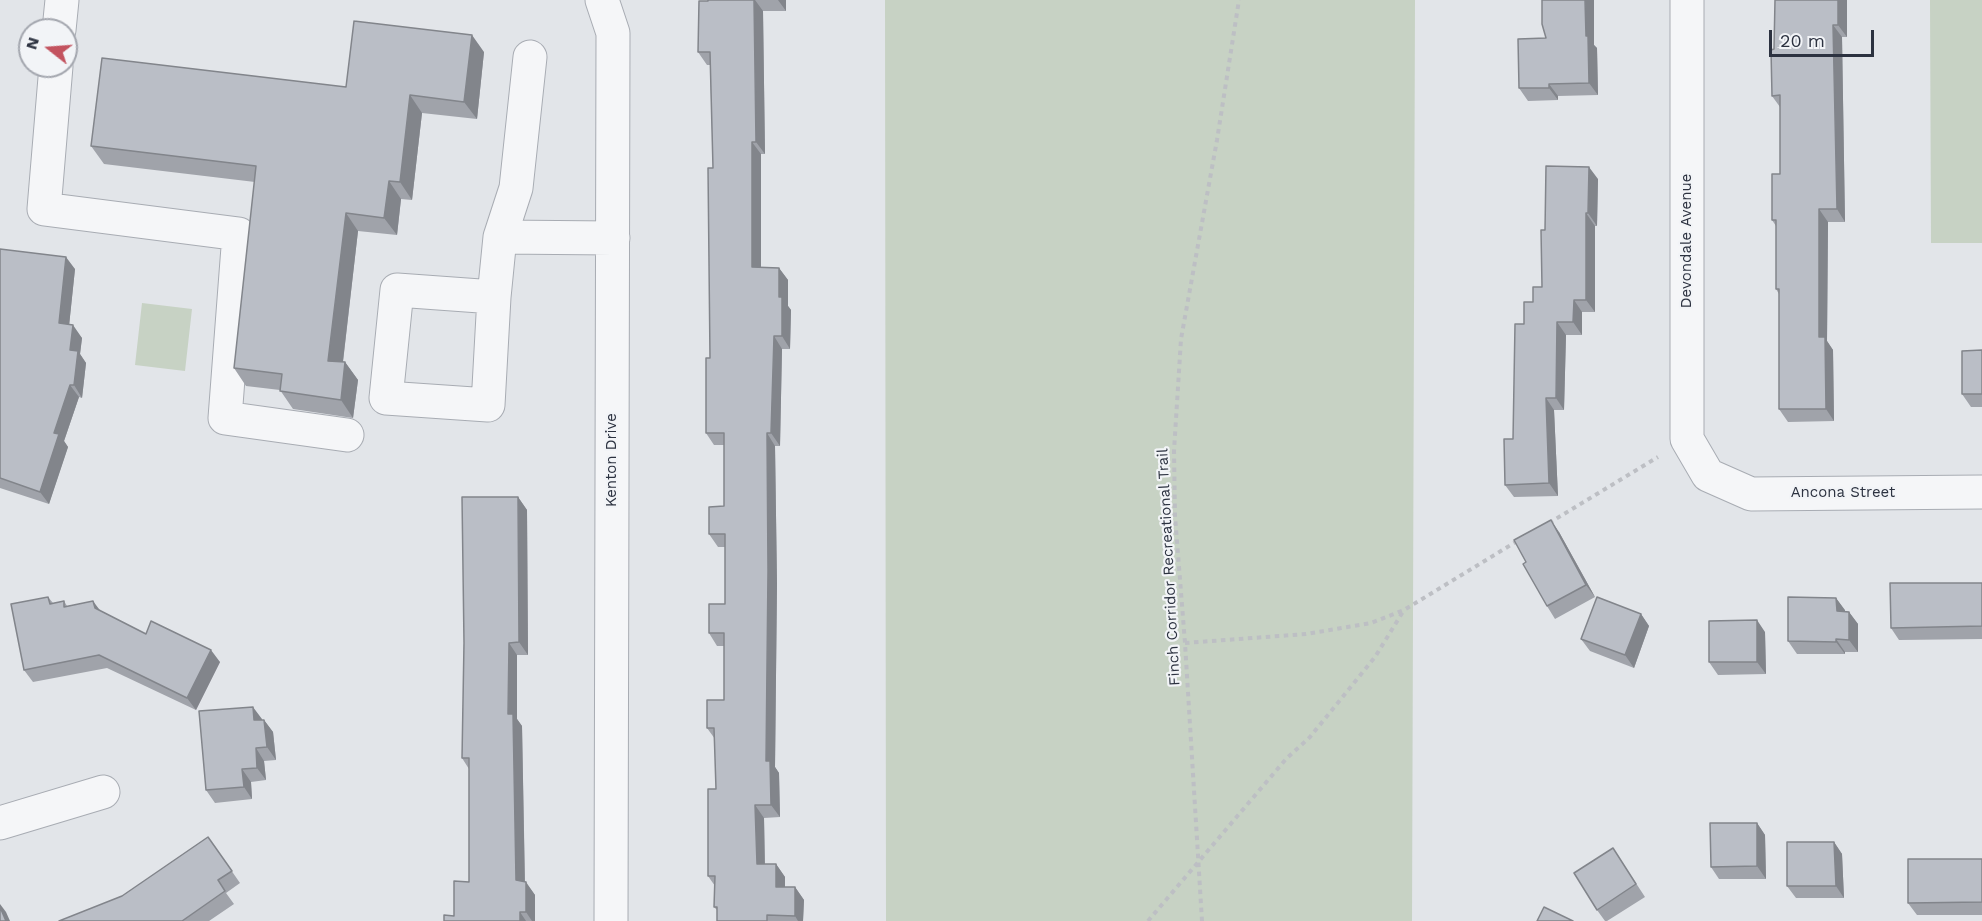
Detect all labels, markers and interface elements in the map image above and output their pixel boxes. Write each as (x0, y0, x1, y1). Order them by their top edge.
north arrow (18, 18, 78, 78)
scale bar (1772, 18, 1877, 56)
text: 20 m (1780, 30, 1825, 51)
text: N (21, 35, 43, 52)
street label: Devondale Avenue (1678, 174, 1696, 308)
street label: Kenton Drive (603, 413, 621, 507)
street label: Finch Corridor Recreational Trail (1154, 448, 1184, 686)
street label: Ancona Street (1791, 484, 1895, 502)

